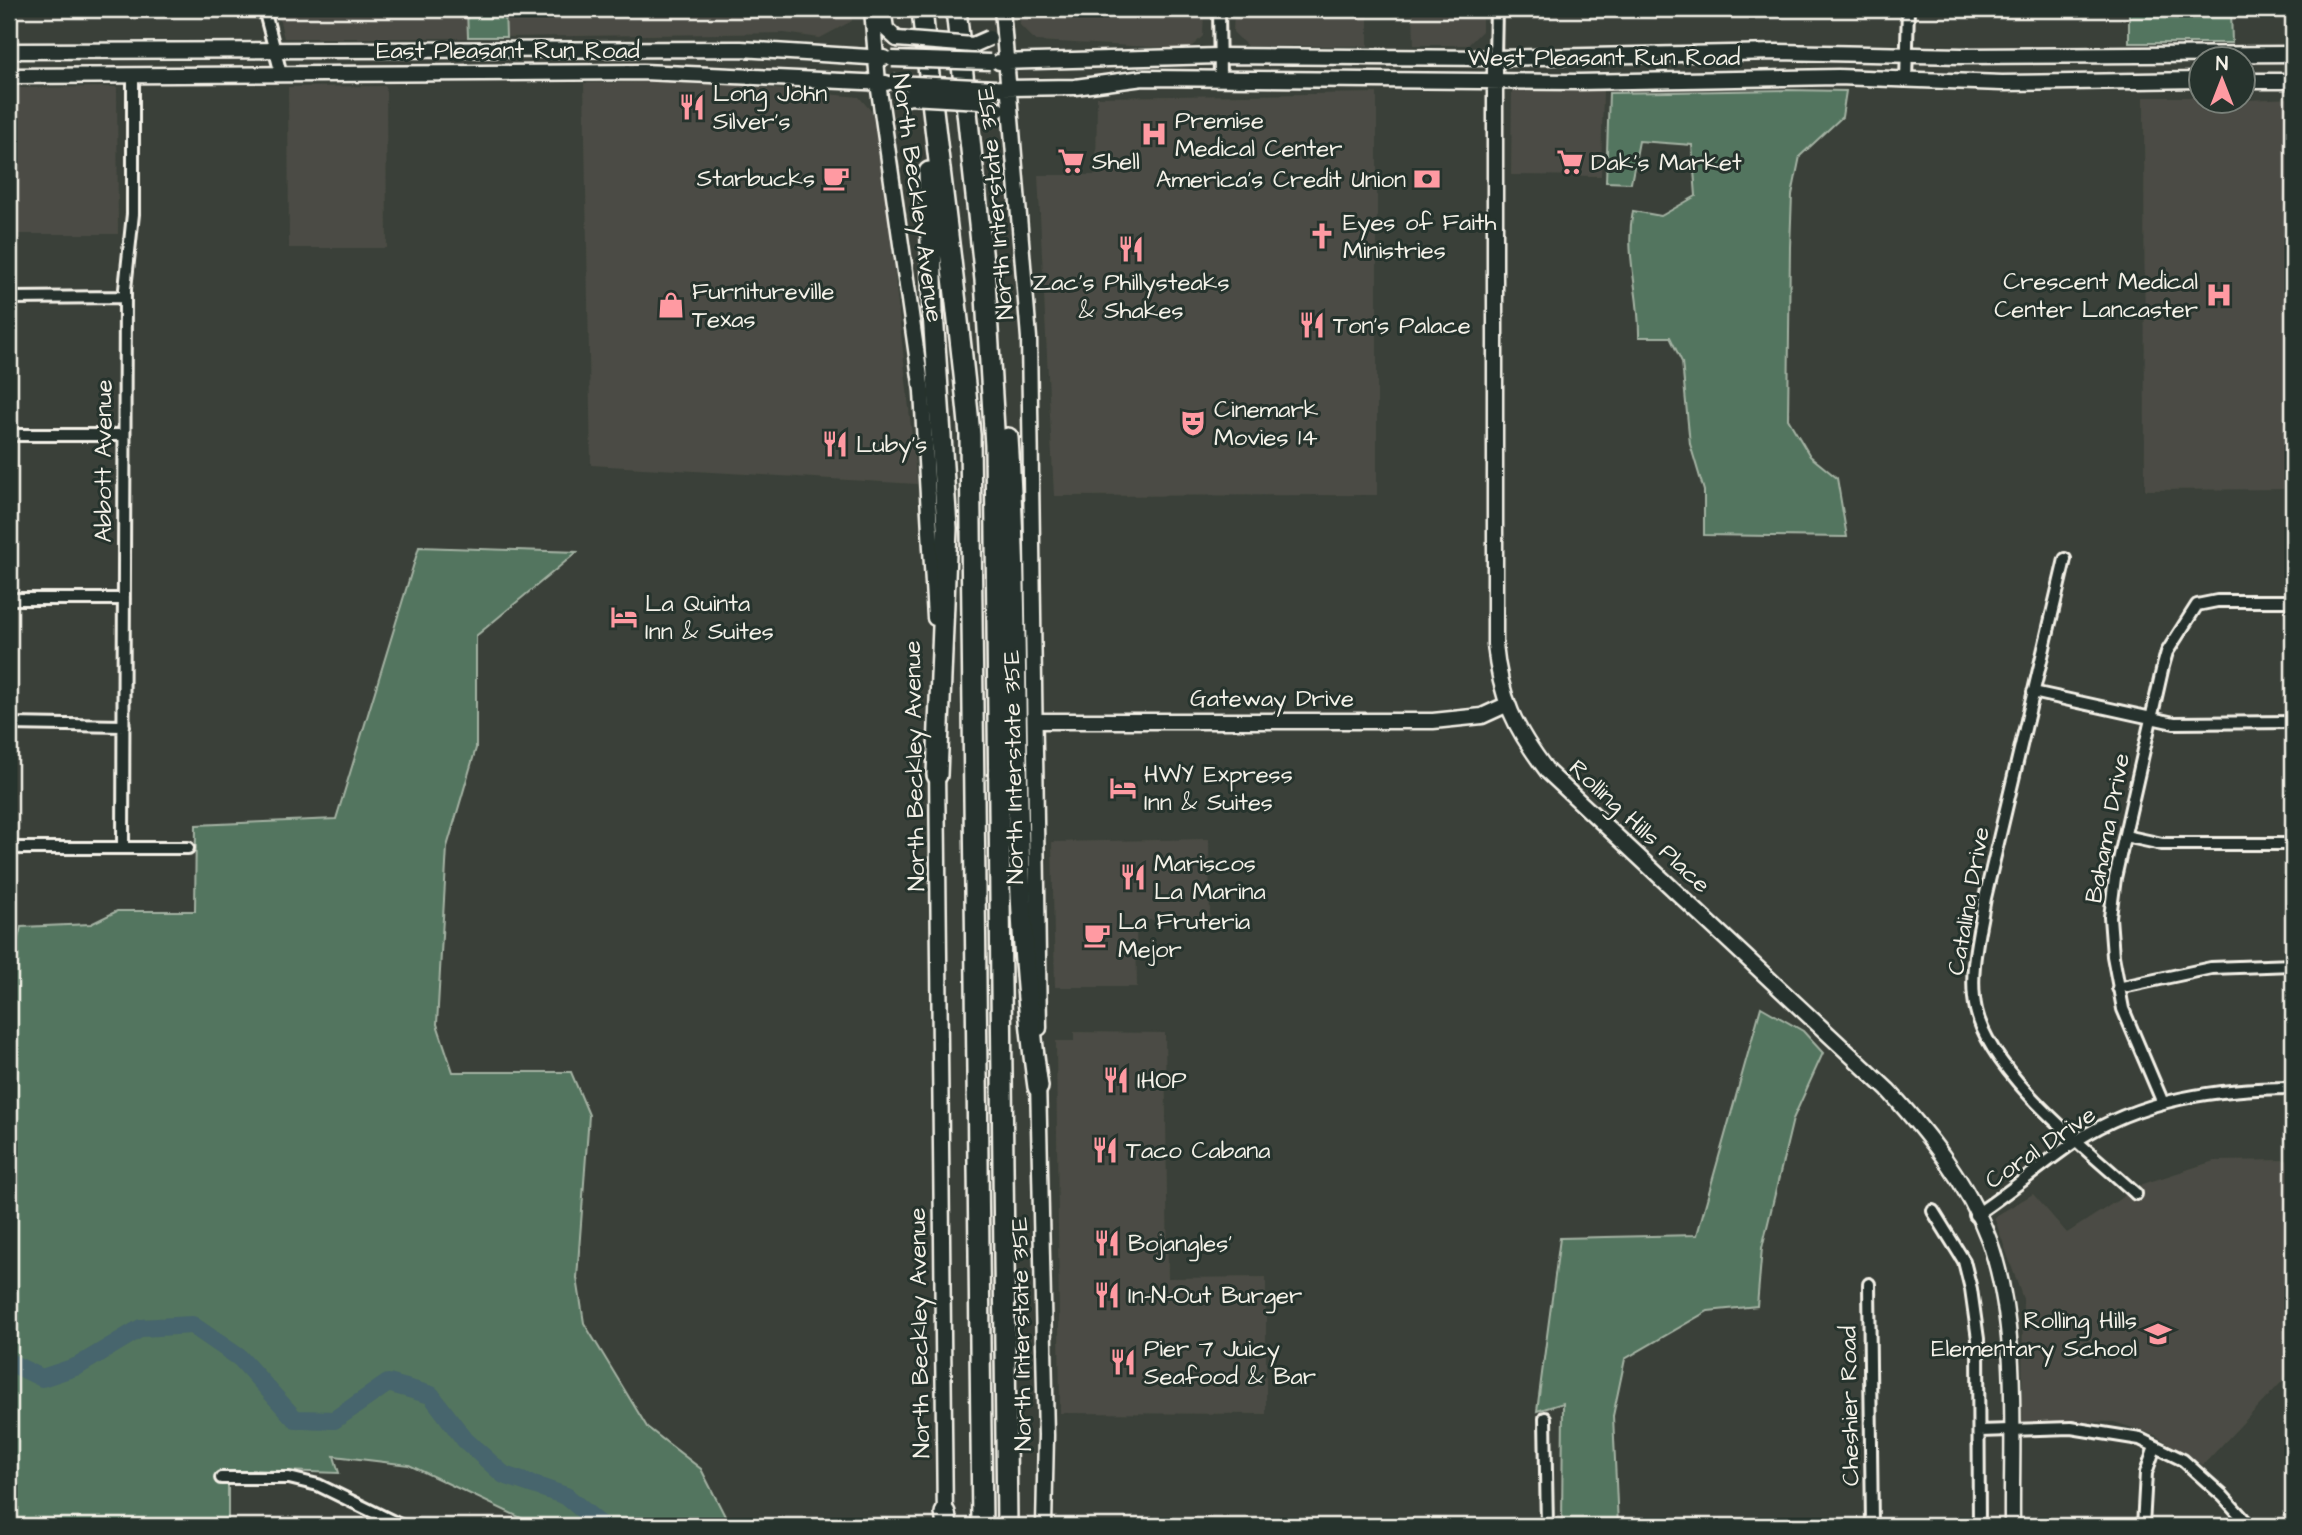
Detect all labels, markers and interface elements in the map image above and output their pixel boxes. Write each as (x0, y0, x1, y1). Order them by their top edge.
street label: East Pleasant Run Road (376, 34, 640, 68)
street label: West Pleasant Run Road (1468, 41, 1740, 75)
north arrow (2186, 46, 2256, 116)
text: N (2216, 51, 2228, 78)
street label: North Beckley Avenue (882, 72, 951, 325)
place label: Long John Silver's (713, 77, 827, 139)
street label: North Interstate 35E (969, 85, 1023, 321)
restaurant icon: Long John Silver's (677, 92, 707, 122)
place label: Premise Medical Center (1175, 104, 1342, 166)
hospital icon: Premise Medical Center (1139, 119, 1169, 149)
place label: Shell (1092, 145, 1140, 179)
supermarket icon: Shell (1056, 146, 1086, 176)
place label: Dak's Market (1591, 146, 1742, 180)
supermarket icon: Dak's Market (1555, 147, 1585, 177)
place label: Starbucks (697, 162, 815, 196)
cafe icon: Starbucks (821, 163, 851, 193)
place label: America's Credit Union (1156, 163, 1406, 197)
bank icon: America's Credit Union (1412, 164, 1442, 194)
place label: Eyes of Faith Ministries (1343, 206, 1497, 268)
church icon: Eyes of Faith Ministries (1307, 221, 1337, 251)
restaurant icon: Zac's Phillysteaks & Shakes (1116, 234, 1146, 264)
place label: Crescent Medical Center Lancaster (1994, 265, 2198, 327)
place label: Zac's Phillysteaks & Shakes (1032, 266, 1230, 328)
place label: Furnitureville Texas (692, 275, 834, 337)
hospital icon: Crescent Medical Center Lancaster (2204, 280, 2234, 310)
shop icon: Furnitureville Texas (656, 290, 686, 320)
place label: Ton's Palace (1333, 309, 1471, 343)
restaurant icon: Ton's Palace (1297, 310, 1327, 340)
street label: Abbott Avenue (87, 380, 121, 542)
place label: Cinemark Movies 14 (1214, 393, 1319, 455)
theatre icon: Cinemark Movies 14 (1178, 408, 1208, 438)
place label: Luby's (856, 428, 927, 463)
restaurant icon: Luby's (820, 429, 850, 459)
place label: La Quinta Inn & Suites (645, 587, 774, 649)
hotel icon: La Quinta Inn & Suites (609, 602, 639, 632)
street label: North Beckley Avenue (896, 640, 935, 892)
street label: North Interstate 35E (995, 650, 1033, 884)
street label: Gateway Drive (1190, 682, 1354, 717)
street label: Bahama Drive (2077, 750, 2139, 906)
street label: Rolling Hills Place (1560, 752, 1718, 902)
place label: HWY Express Inn & Suites (1144, 758, 1293, 820)
hotel icon: HWY Express Inn & Suites (1108, 773, 1138, 803)
street label: Catalina Drive (1939, 824, 1999, 978)
place label: Mariscos La Marina (1154, 847, 1266, 909)
restaurant icon: Mariscos La Marina (1118, 862, 1148, 892)
place label: La Fruteria Mejor (1118, 905, 1250, 967)
cafe icon: La Fruteria Mejor (1082, 920, 1112, 950)
place label: IHOP (1137, 1064, 1187, 1098)
restaurant icon: IHOP (1101, 1065, 1131, 1095)
street label: Coral Drive (1978, 1098, 2103, 1197)
place label: Taco Cabana (1126, 1134, 1271, 1168)
restaurant icon: Taco Cabana (1090, 1135, 1120, 1165)
street label: North Beckley Avenue (901, 1207, 940, 1459)
street label: North Interstate 35E (1003, 1217, 1041, 1451)
place label: Bojangles' (1128, 1227, 1232, 1262)
restaurant icon: Bojangles' (1092, 1228, 1122, 1258)
place label: In-N-Out Burger (1128, 1279, 1302, 1314)
restaurant icon: In-N-Out Burger (1092, 1280, 1122, 1310)
place label: Rolling Hills Elementary School (1931, 1304, 2137, 1367)
school or university icon: Rolling Hills Elementary School (2143, 1319, 2173, 1349)
street label: Cheshier Road (1832, 1326, 1868, 1486)
place label: Pier 7 Juicy Seafood & Bar (1144, 1332, 1316, 1394)
restaurant icon: Pier 7 Juicy Seafood & Bar (1108, 1347, 1138, 1377)

